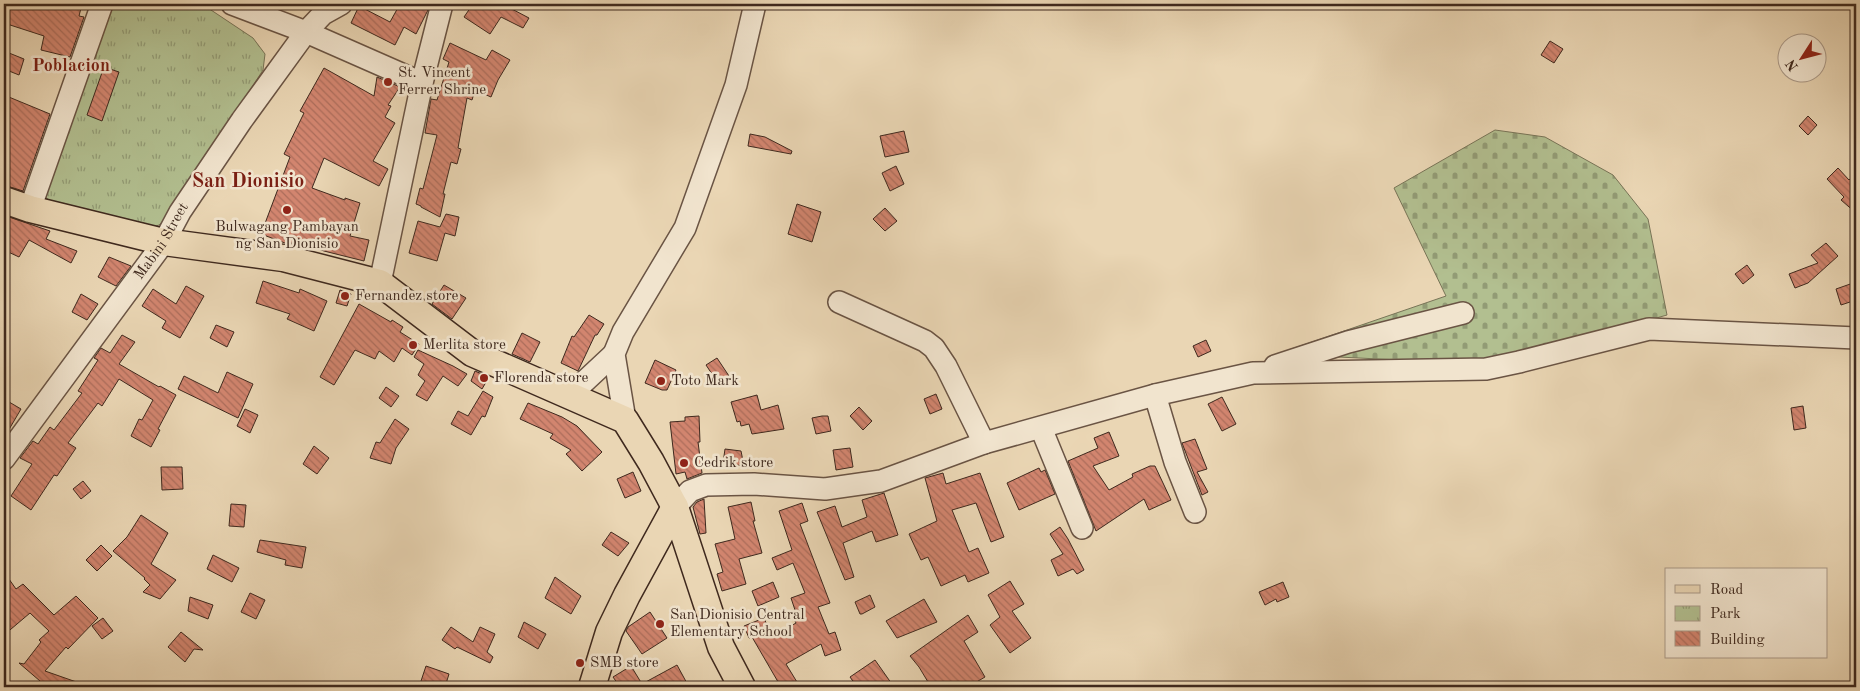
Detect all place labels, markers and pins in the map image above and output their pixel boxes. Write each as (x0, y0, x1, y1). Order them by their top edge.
place label: St. Vincent Ferrer Shrine (398, 66, 486, 98)
marker: St. Vincent Ferrer Shrine (382, 76, 394, 88)
marker: Bulwagang Pambayan ng San Dionisio (281, 204, 293, 216)
place label: Bulwagang Pambayan ng San Dionisio (215, 220, 359, 252)
place label: Fernandez store (355, 289, 459, 304)
marker: Fernandez store (339, 290, 351, 302)
place label: Merlita store (423, 338, 506, 353)
marker: Merlita store (407, 339, 419, 351)
place label: Florenda store (494, 371, 589, 386)
marker: Florenda store (478, 372, 490, 384)
place label: Toto Mark (671, 374, 739, 389)
marker: Toto Mark (655, 375, 667, 387)
place label: Cedrik store (694, 456, 773, 471)
marker: Cedrik store (678, 457, 690, 469)
place label: San Dionisio Central Elementary School (670, 608, 804, 640)
marker: San Dionisio Central Elementary School (654, 618, 666, 630)
place label: SMB store (590, 656, 659, 671)
marker: SMB store (574, 657, 586, 669)

